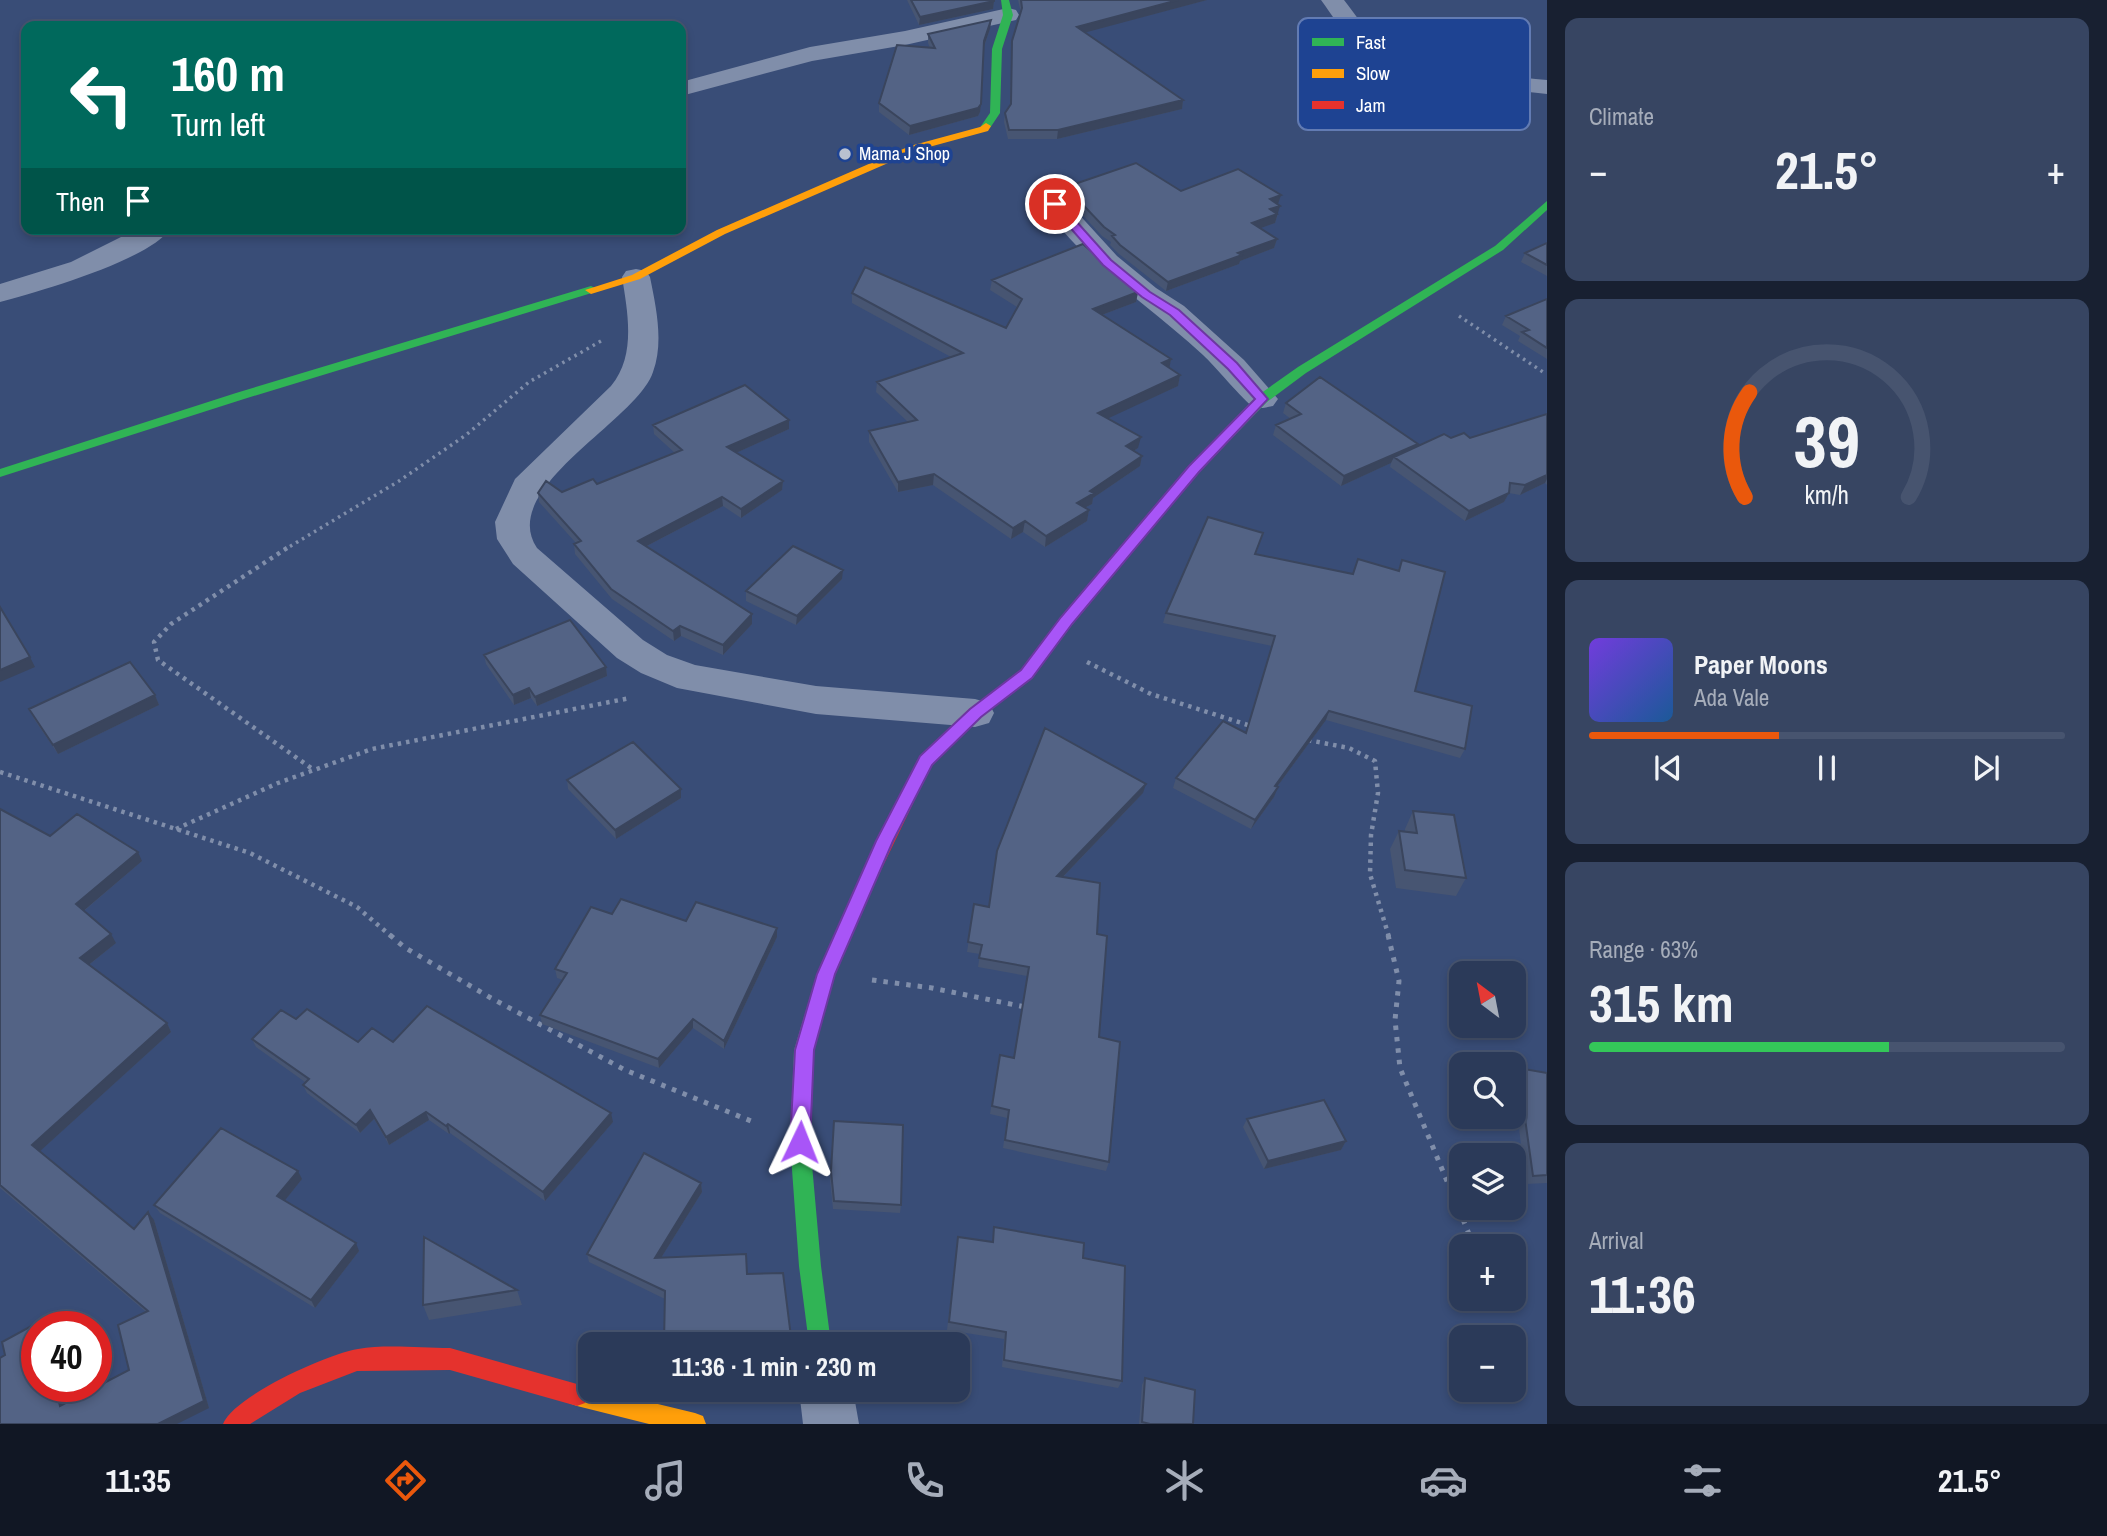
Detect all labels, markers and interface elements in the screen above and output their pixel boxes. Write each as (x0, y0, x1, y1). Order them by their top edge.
legend (1298, 18, 1530, 130)
text: Fast (1356, 29, 1386, 55)
text: 160 m (171, 40, 285, 106)
icon: left (56, 49, 147, 140)
text: Slow (1356, 60, 1391, 86)
text: Jam (1356, 92, 1385, 118)
text: Climate (1589, 101, 1654, 132)
text: Turn left (171, 103, 265, 146)
text: 21.5° (1775, 135, 1879, 205)
place label: Mama J Shop (859, 141, 950, 166)
text: − (1589, 145, 1607, 196)
text: + (2047, 145, 2065, 196)
marker: Mama J Shop (837, 146, 853, 162)
pin (1025, 174, 1085, 234)
icon: arrive (119, 182, 157, 220)
text: Then (56, 184, 105, 219)
icon: arrive (1036, 185, 1074, 223)
text: 39 (1794, 392, 1860, 490)
text: km/h (1805, 478, 1849, 512)
text: Paper Moons (1694, 647, 1828, 682)
text: Ada Vale (1694, 682, 1769, 713)
icon: previous (1649, 749, 1687, 787)
icon: pause (1808, 749, 1846, 787)
icon: next (1967, 749, 2005, 787)
text: Range · 63% (1589, 934, 1698, 965)
north arrow (1449, 961, 1526, 1038)
map controls (1449, 961, 1526, 1402)
text: 315 km (1589, 968, 1734, 1038)
button: search (1449, 1052, 1526, 1129)
position arrow (763, 1105, 837, 1179)
button: layers (1449, 1143, 1526, 1220)
text: Arrival (1589, 1225, 1644, 1256)
button: + (1449, 1234, 1526, 1311)
text: 11:36 (1589, 1259, 1696, 1329)
speed limit sign: 40 (21, 1311, 112, 1402)
button: − (1449, 1325, 1526, 1402)
text: 11:36 · 1 min · 230 m (671, 1349, 877, 1384)
icon: directions (381, 1456, 430, 1505)
icon: music (641, 1456, 690, 1505)
icon: phone (900, 1456, 949, 1505)
icon: climate (1160, 1456, 1209, 1505)
icon: car (1419, 1456, 1468, 1505)
icon: filters (1678, 1456, 1727, 1505)
text: 11:35 (105, 1459, 171, 1502)
text: 21.5° (1938, 1459, 2002, 1502)

